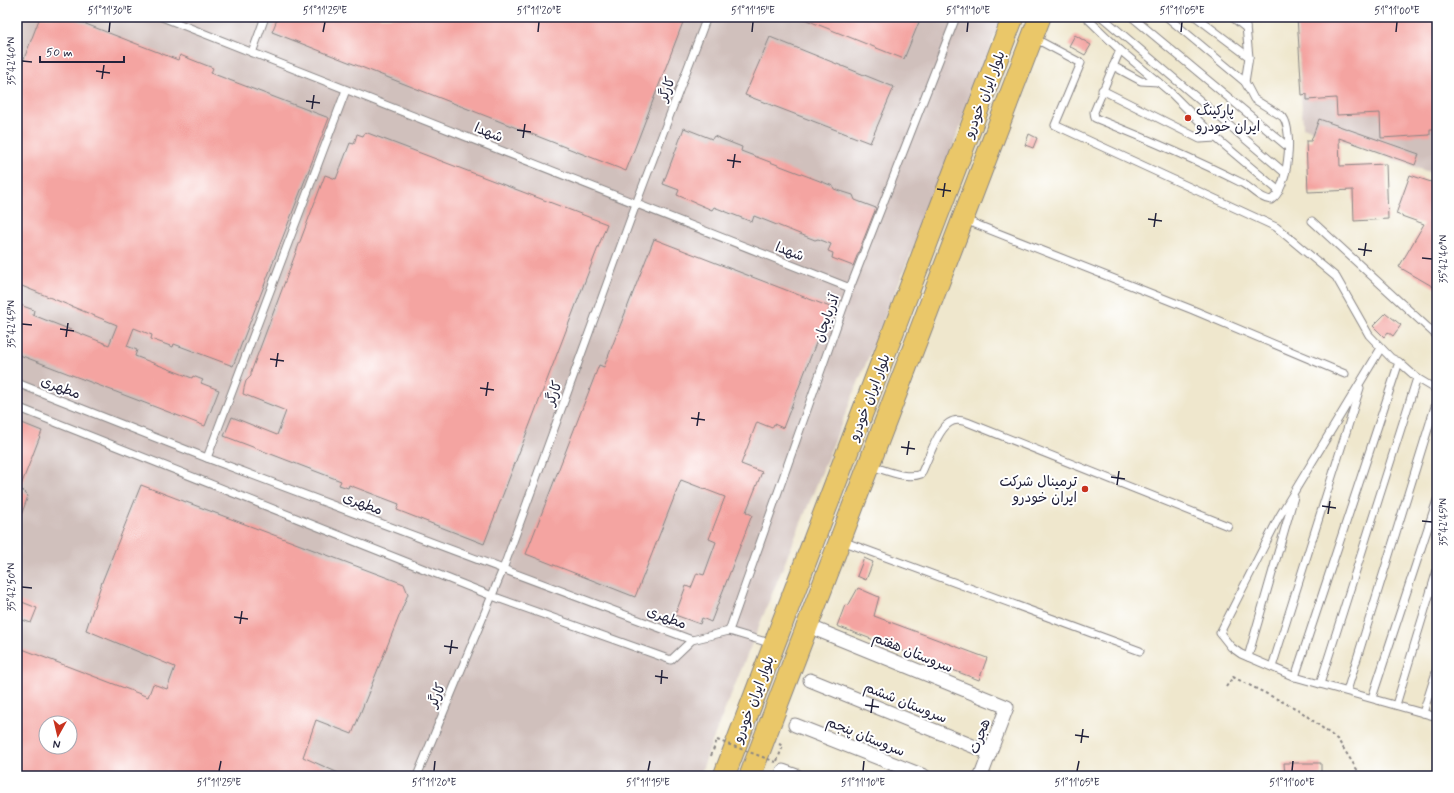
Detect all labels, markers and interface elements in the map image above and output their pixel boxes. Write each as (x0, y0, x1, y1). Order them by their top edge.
text: 51°11'30"E (88, 4, 132, 18)
text: 51°11'25"E (303, 4, 347, 18)
text: 51°11'20"E (517, 4, 561, 18)
text: 51°11'15"E (731, 4, 775, 18)
text: 51°11'10"E (946, 4, 990, 18)
text: 51°11'05"E (1160, 4, 1205, 18)
text: 51°11'00"E (1374, 4, 1420, 18)
text: 35°42'40"N (5, 37, 19, 85)
scale bar (40, 38, 124, 64)
text: 50 m (46, 45, 73, 61)
street label: بلوار ایران خودرو (960, 48, 1010, 141)
street label: کارگر (654, 74, 680, 105)
place label: پارکینگ ایران خودرو (1195, 102, 1260, 136)
marker: پارکینگ ایران خودرو (1183, 113, 1193, 123)
street label: شهدا (472, 119, 506, 147)
text: 35°42'40"N (1437, 235, 1451, 283)
street label: شهدا (773, 238, 807, 266)
street label: آذربایجان (810, 291, 844, 345)
text: 35°42'45"N (5, 300, 19, 348)
street label: بلوار ایران خودرو (845, 351, 895, 444)
street label: مطهری (38, 372, 83, 404)
street label: کارگر (541, 378, 567, 409)
place label: ترمینال شرکت ایران خودرو (999, 473, 1078, 507)
marker: ترمینال شرکت ایران خودرو (1080, 484, 1090, 494)
street label: مطهری (340, 488, 385, 520)
text: 35°42'45"N (1437, 498, 1451, 546)
text: 35°42'50"N (5, 562, 19, 611)
street label: مطهری (644, 602, 689, 634)
street label: سروستان هفتم (870, 629, 955, 678)
street label: بلوار ایران خودرو (729, 653, 779, 746)
street label: سروستان ششم (861, 678, 950, 729)
street label: کارگر (423, 680, 450, 711)
street label: سروستان پنجم (823, 713, 908, 762)
north arrow (38, 715, 78, 755)
street label: هجرت (965, 716, 995, 757)
text: N (52, 736, 61, 751)
text: 51°11'25"E (197, 776, 241, 790)
text: 51°11'20"E (412, 776, 456, 790)
text: 51°11'15"E (626, 776, 670, 790)
text: 51°11'10"E (841, 776, 885, 790)
text: 51°11'05"E (1055, 776, 1100, 790)
text: 51°11'00"E (1269, 776, 1315, 790)

